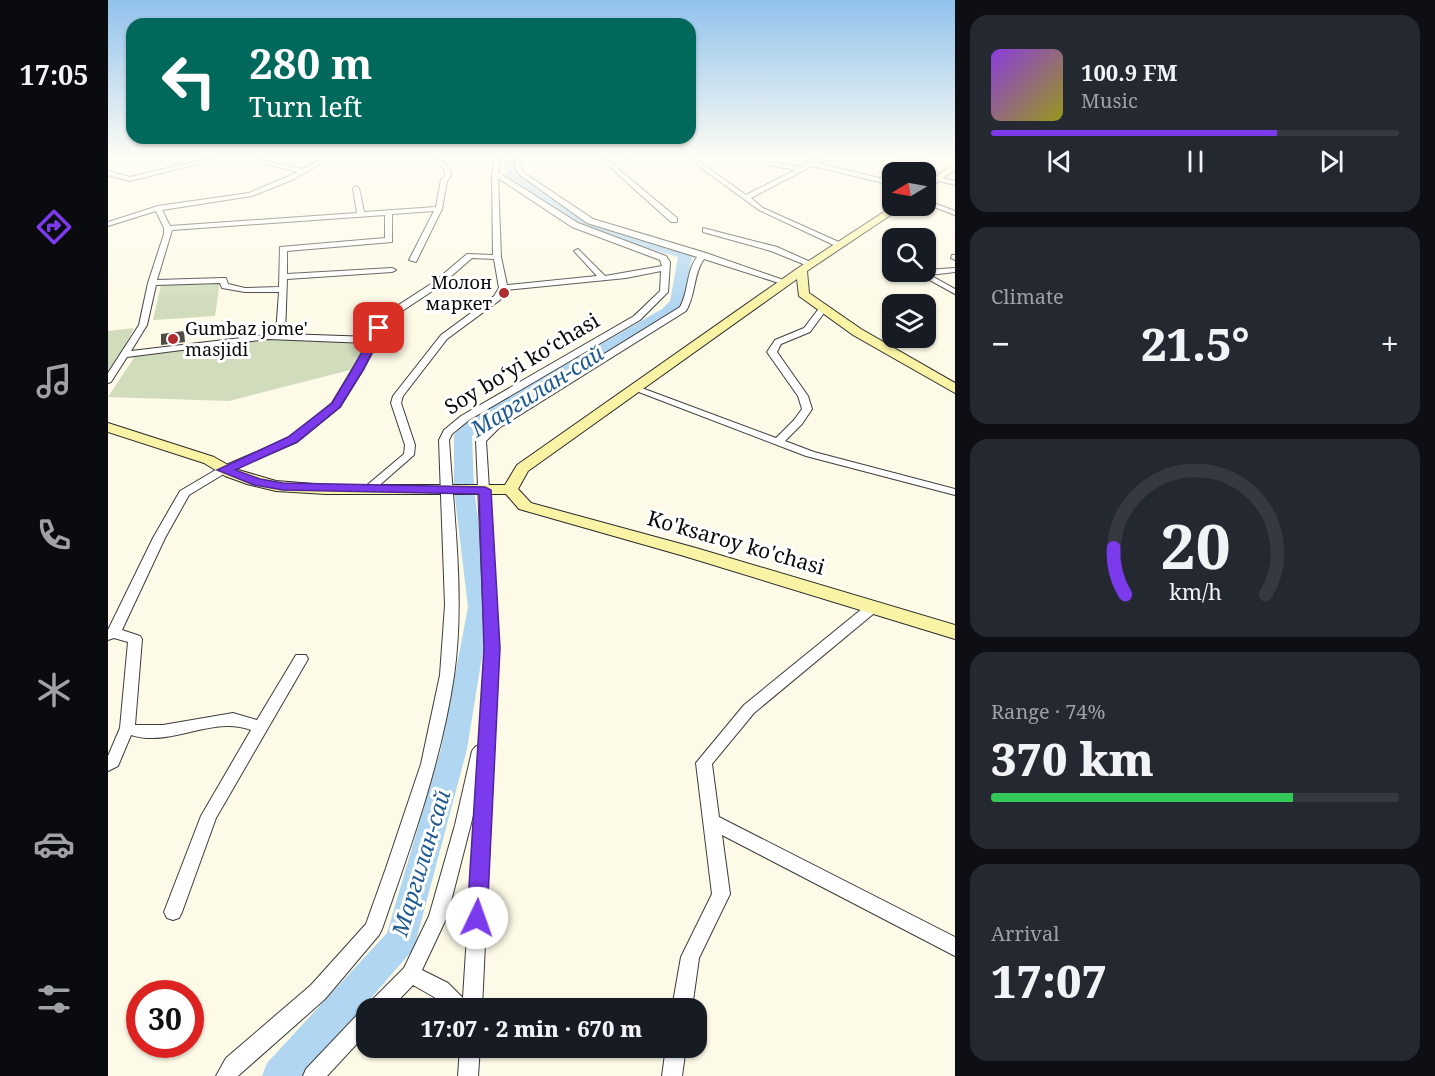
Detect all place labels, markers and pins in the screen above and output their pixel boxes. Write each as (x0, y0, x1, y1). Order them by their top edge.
place label: Молон маркет (426, 270, 492, 315)
marker: Молон маркет (497, 286, 511, 300)
pin (353, 302, 404, 353)
place label: Gumbaz jome' masjidi (185, 316, 308, 361)
marker: Gumbaz jome' masjidi (166, 332, 180, 346)

